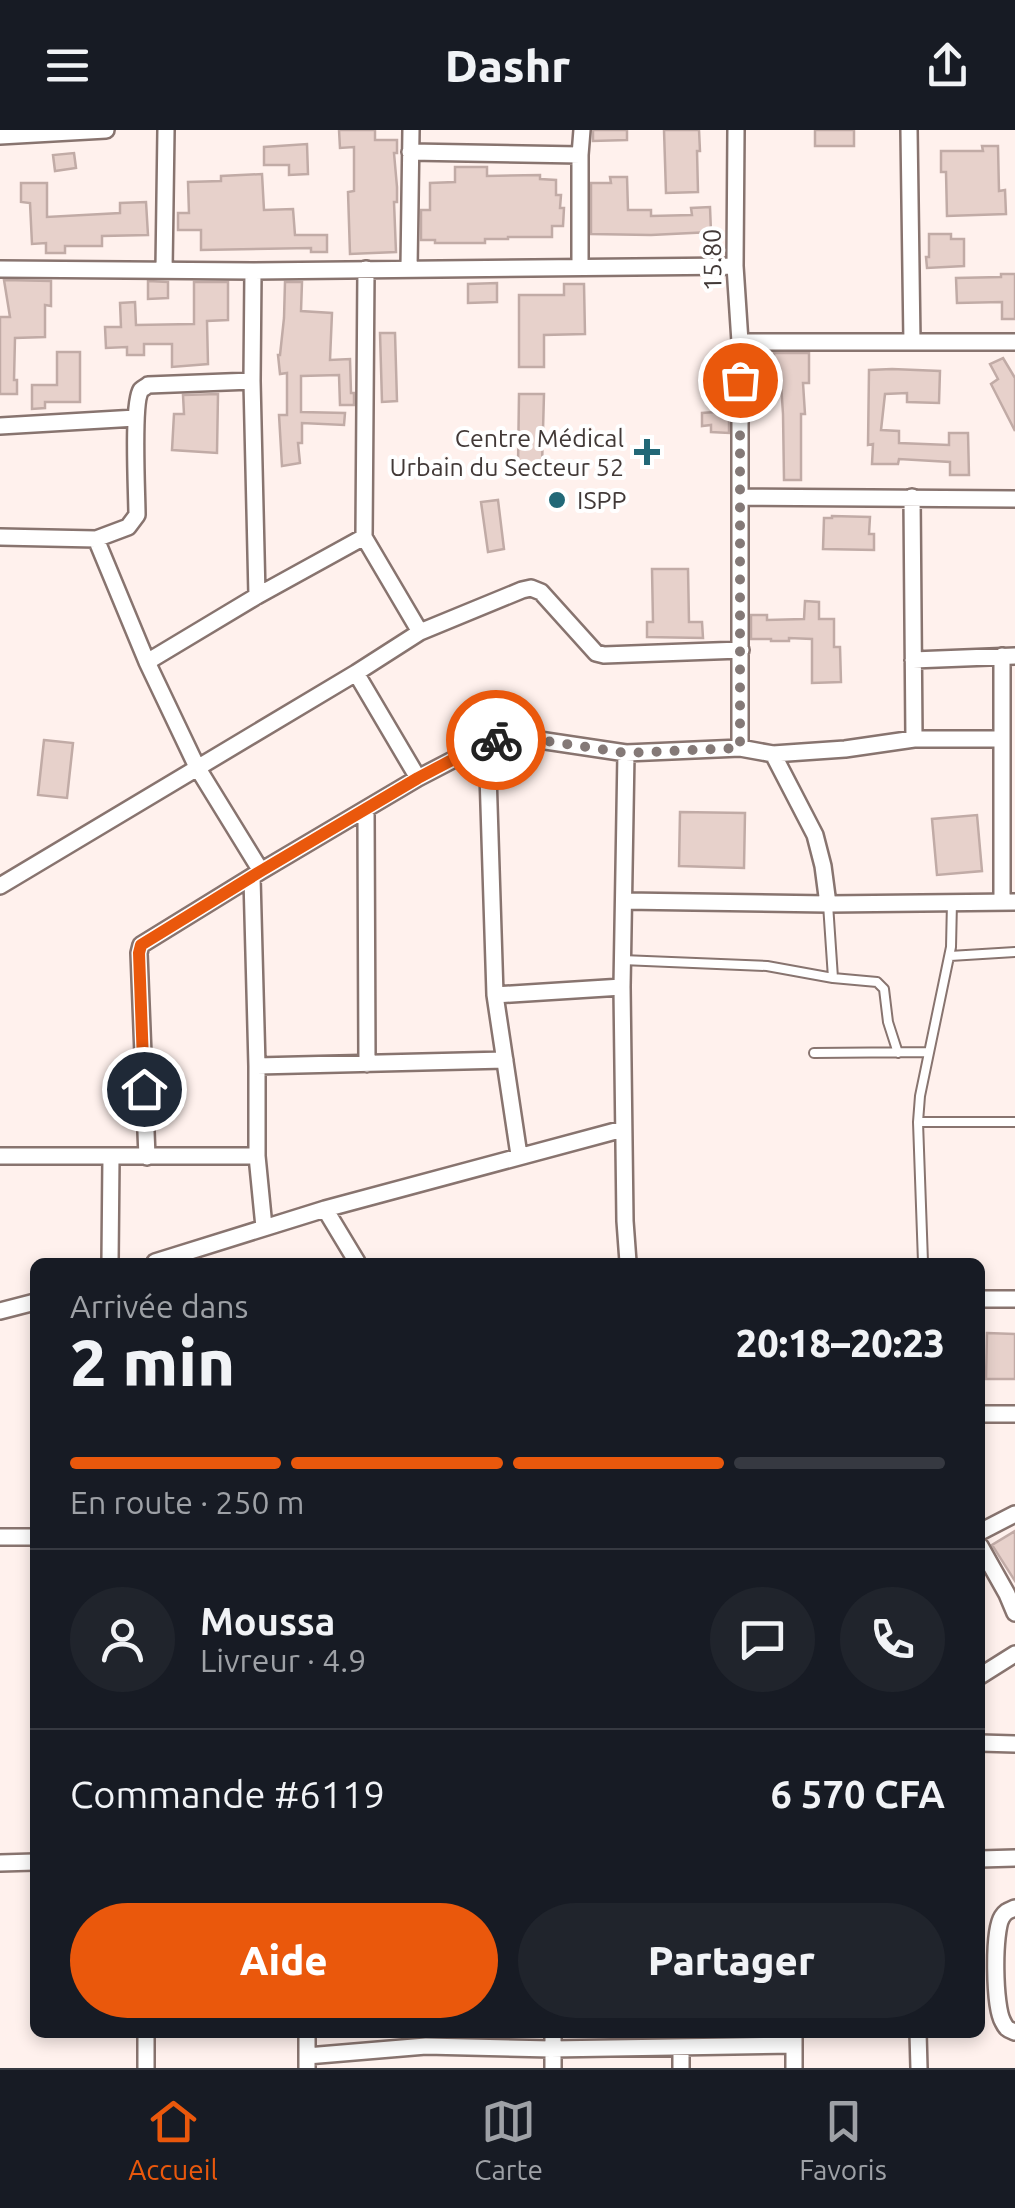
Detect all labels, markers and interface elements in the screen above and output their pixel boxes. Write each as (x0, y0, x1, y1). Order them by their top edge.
icon: menu (40, 38, 95, 93)
icon: share (920, 38, 975, 93)
text: Dashr (445, 40, 570, 91)
street label: 15.80 (697, 228, 727, 292)
pin (698, 338, 783, 423)
icon: bag (713, 353, 768, 408)
place label: Centre Médical Urbain du Secteur 52 (389, 424, 624, 481)
marker: Centre Médical Urbain du Secteur 52 (634, 439, 660, 465)
place label: ISPP (577, 486, 626, 514)
marker: ISPP (546, 489, 568, 511)
courier (446, 690, 546, 790)
icon: bike (469, 713, 524, 768)
pin (102, 1047, 187, 1132)
icon: home (117, 1062, 172, 1117)
text: Arrivée dans (70, 1288, 248, 1324)
text: 20:18–20:23 (736, 1322, 945, 1364)
text: 2 min (70, 1325, 235, 1398)
text: En route · 250 m (70, 1484, 304, 1520)
button: person (70, 1587, 175, 1692)
button: chat (710, 1587, 815, 1692)
button: phone (840, 1587, 945, 1692)
text: Moussa (200, 1600, 335, 1642)
text: Livreur · 4.9 (200, 1642, 366, 1678)
text: Commande #6119 (70, 1773, 385, 1815)
text: 6 570 CFA (771, 1773, 945, 1815)
button: Aide (70, 1903, 498, 2018)
button: Partager (518, 1903, 945, 2018)
tab: Accueil (128, 2094, 218, 2185)
tab: Carte (474, 2094, 543, 2185)
tab: Favoris (799, 2094, 887, 2185)

